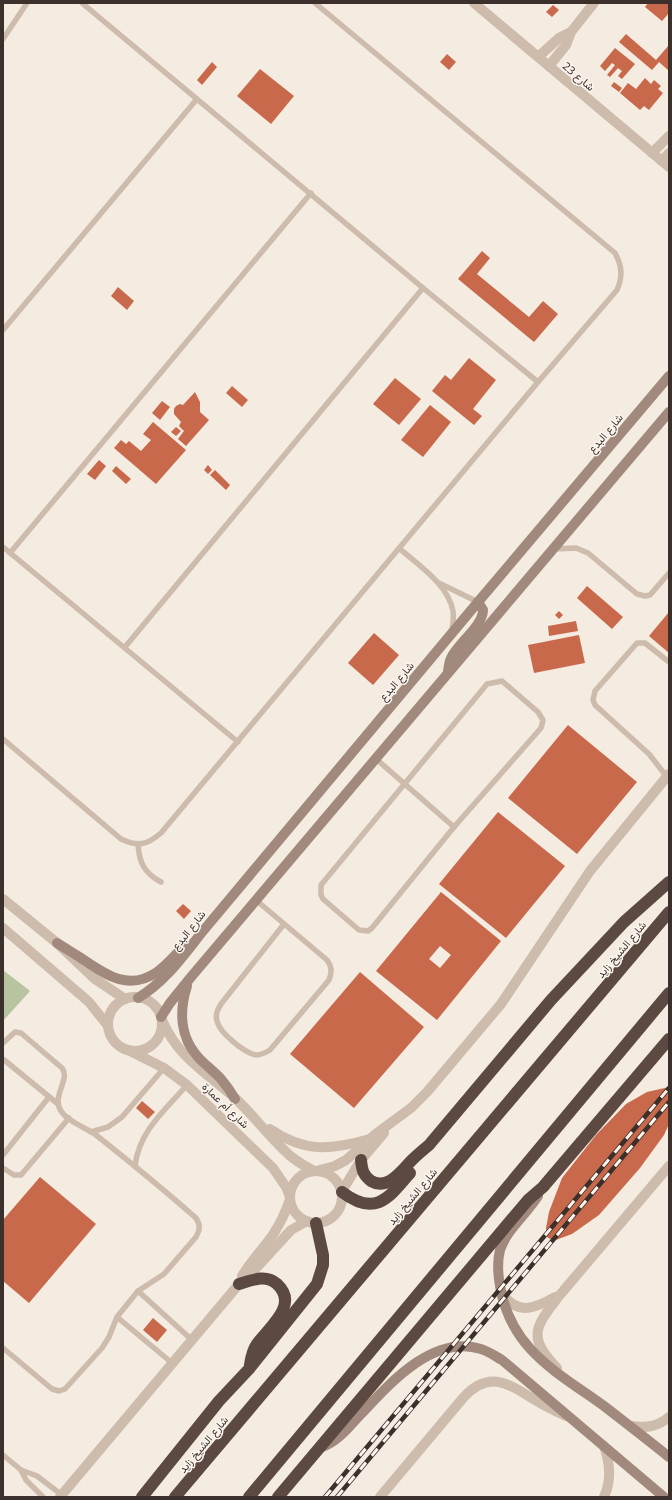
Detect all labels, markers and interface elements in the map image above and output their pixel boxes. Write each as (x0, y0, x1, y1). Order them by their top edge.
street label: شارع 23 (559, 58, 598, 95)
street label: شارع البدع (584, 410, 627, 457)
street label: شارع البدع (375, 658, 418, 705)
street label: شارع البدع (168, 907, 209, 954)
street label: شارع الشيخ زايد (593, 917, 650, 981)
street label: شارع أم عمارة (199, 1079, 253, 1132)
street label: شارع الشيخ زايد (384, 1164, 441, 1228)
street label: شارع الشيخ زايد (175, 1412, 232, 1476)

